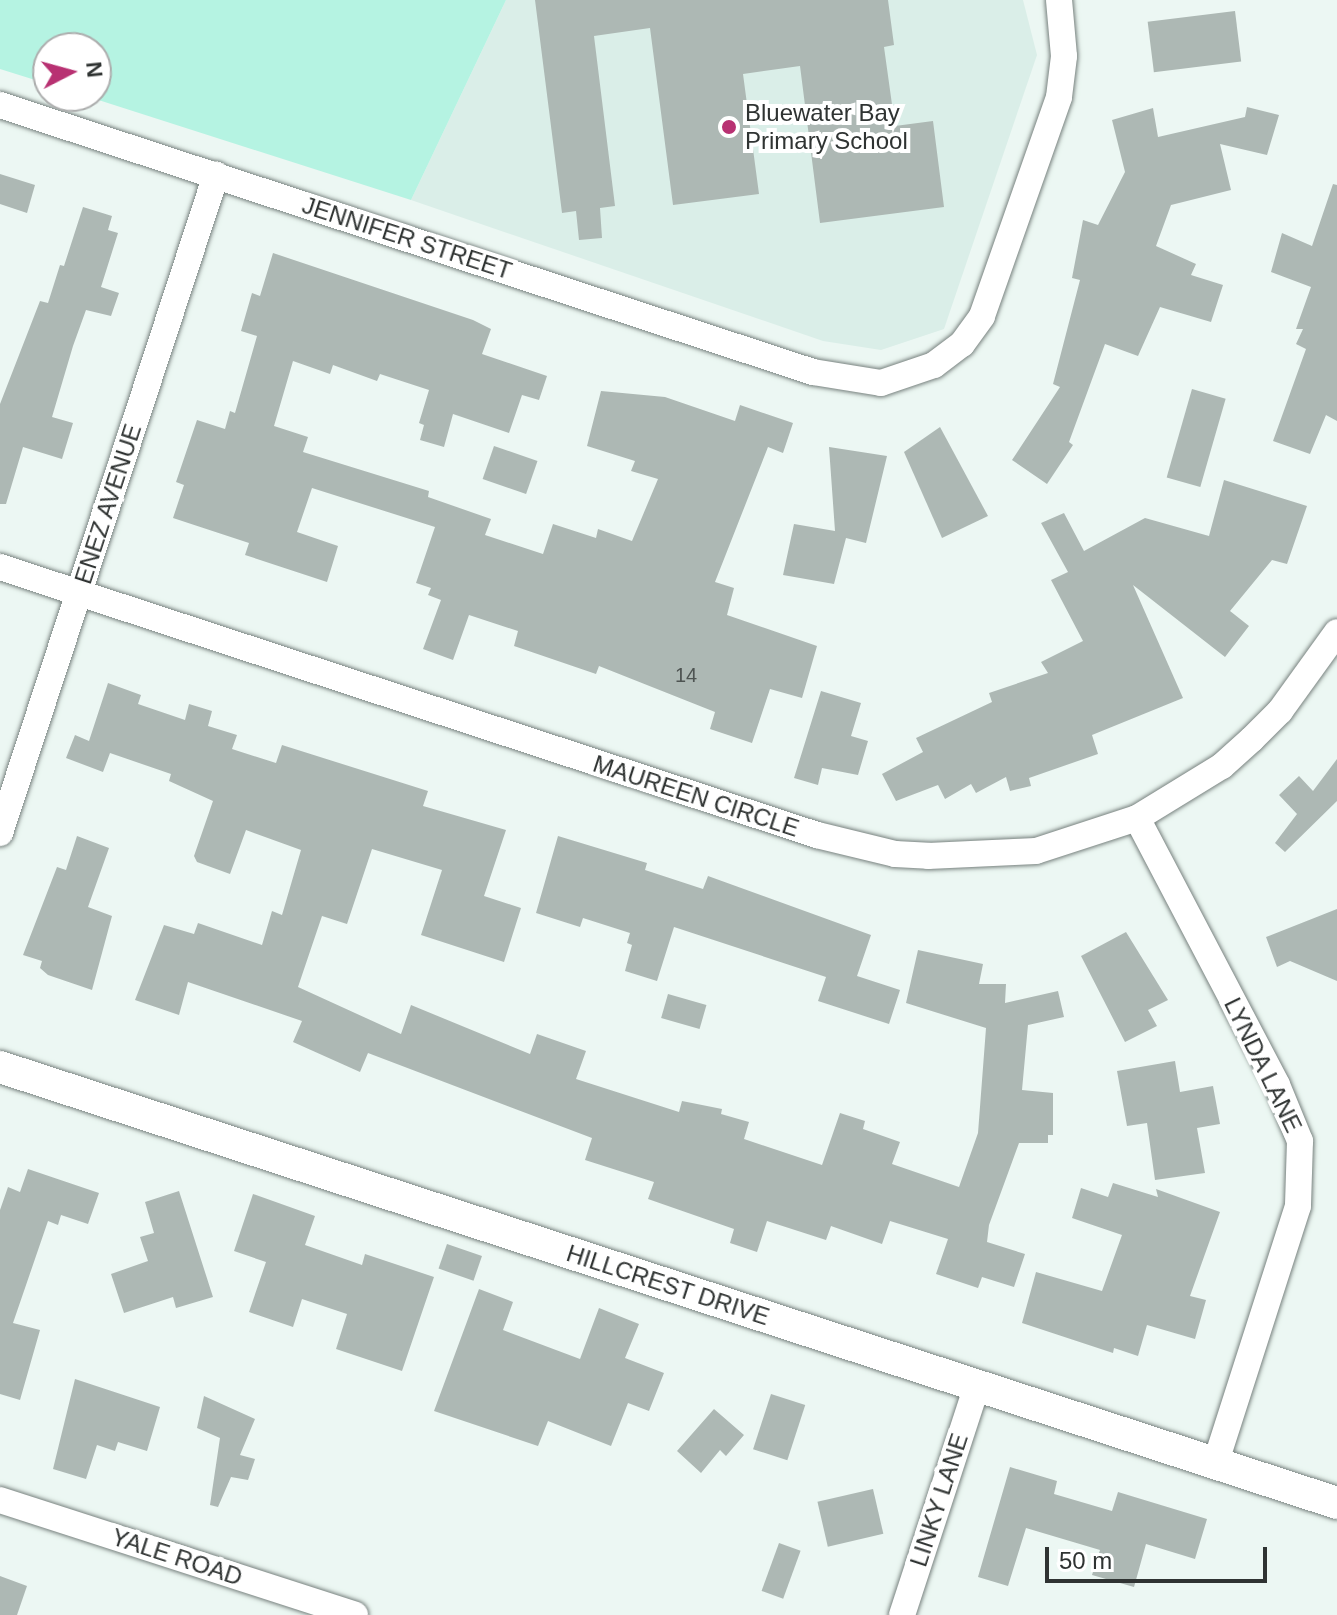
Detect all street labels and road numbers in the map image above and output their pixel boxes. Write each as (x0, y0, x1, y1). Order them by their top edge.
street label: JENNIFER STREET (299, 191, 515, 285)
street label: ENEZ AVENUE (68, 420, 148, 588)
street label: MAUREEN CIRCLE (589, 749, 803, 843)
street label: LYNDA LANE (1218, 992, 1308, 1138)
street label: HILLCREST DRIVE (563, 1239, 773, 1331)
street label: LINKY LANE (904, 1430, 974, 1570)
street label: YALE ROAD (108, 1522, 246, 1592)

